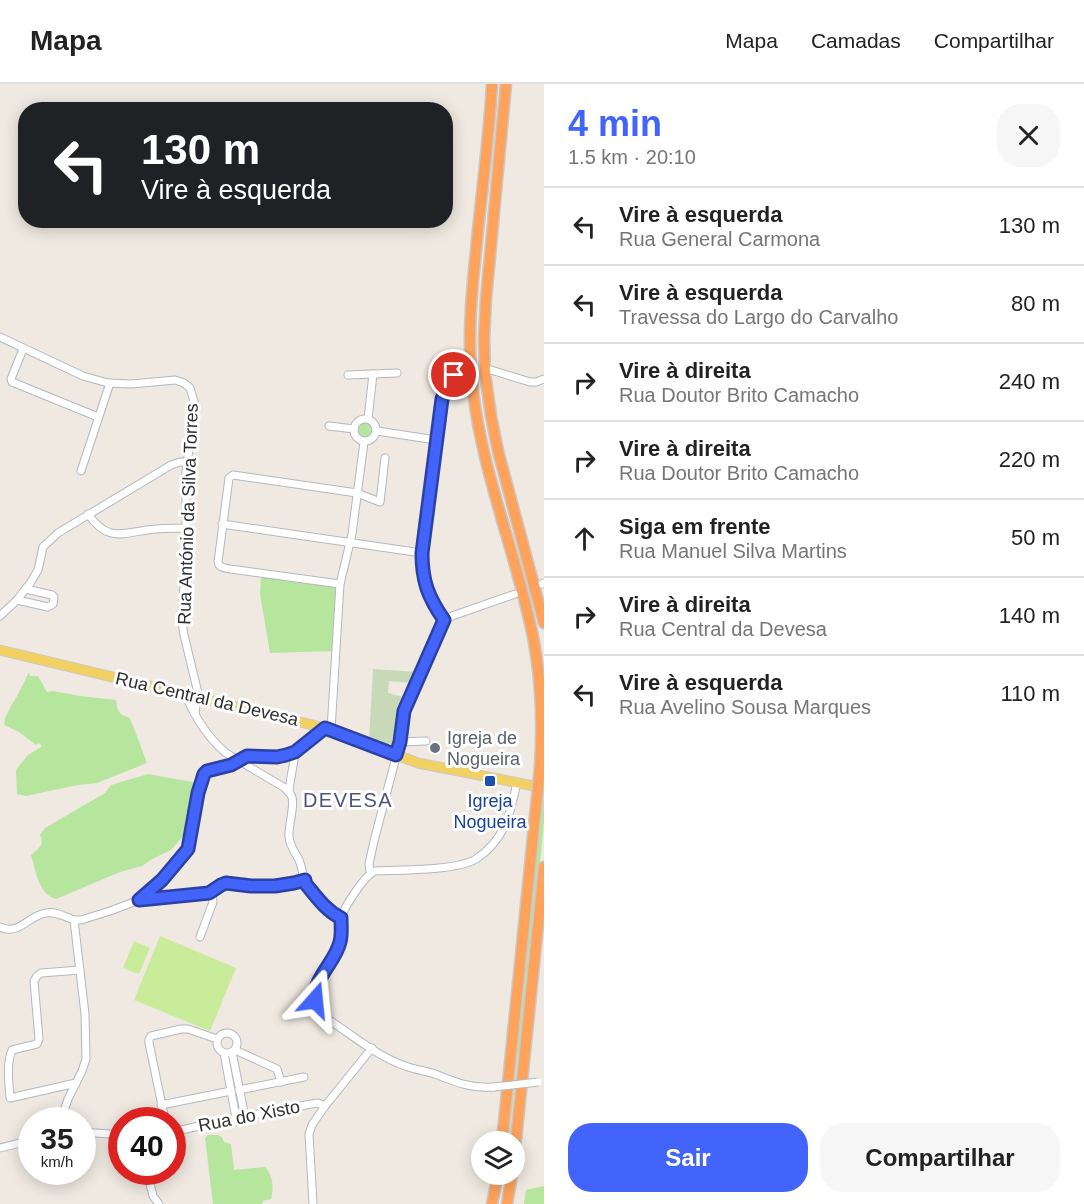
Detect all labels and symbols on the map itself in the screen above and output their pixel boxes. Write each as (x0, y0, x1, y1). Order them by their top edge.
pin (428, 349, 479, 400)
street label: Rua António da Silva Torres (174, 403, 202, 625)
street label: Rua Central da Devesa (114, 668, 301, 730)
place label: Igreja de Nogueira (447, 728, 521, 769)
marker: Igreja de Nogueira (428, 741, 442, 755)
marker: Igreja Nogueira (483, 774, 497, 788)
district label: DEVESA (303, 789, 393, 811)
place label: Igreja Nogueira (453, 791, 528, 832)
position arrow (283, 968, 347, 1032)
street label: Rua do Xisto (197, 1096, 301, 1136)
speed limit sign: 40 (108, 1107, 186, 1185)

